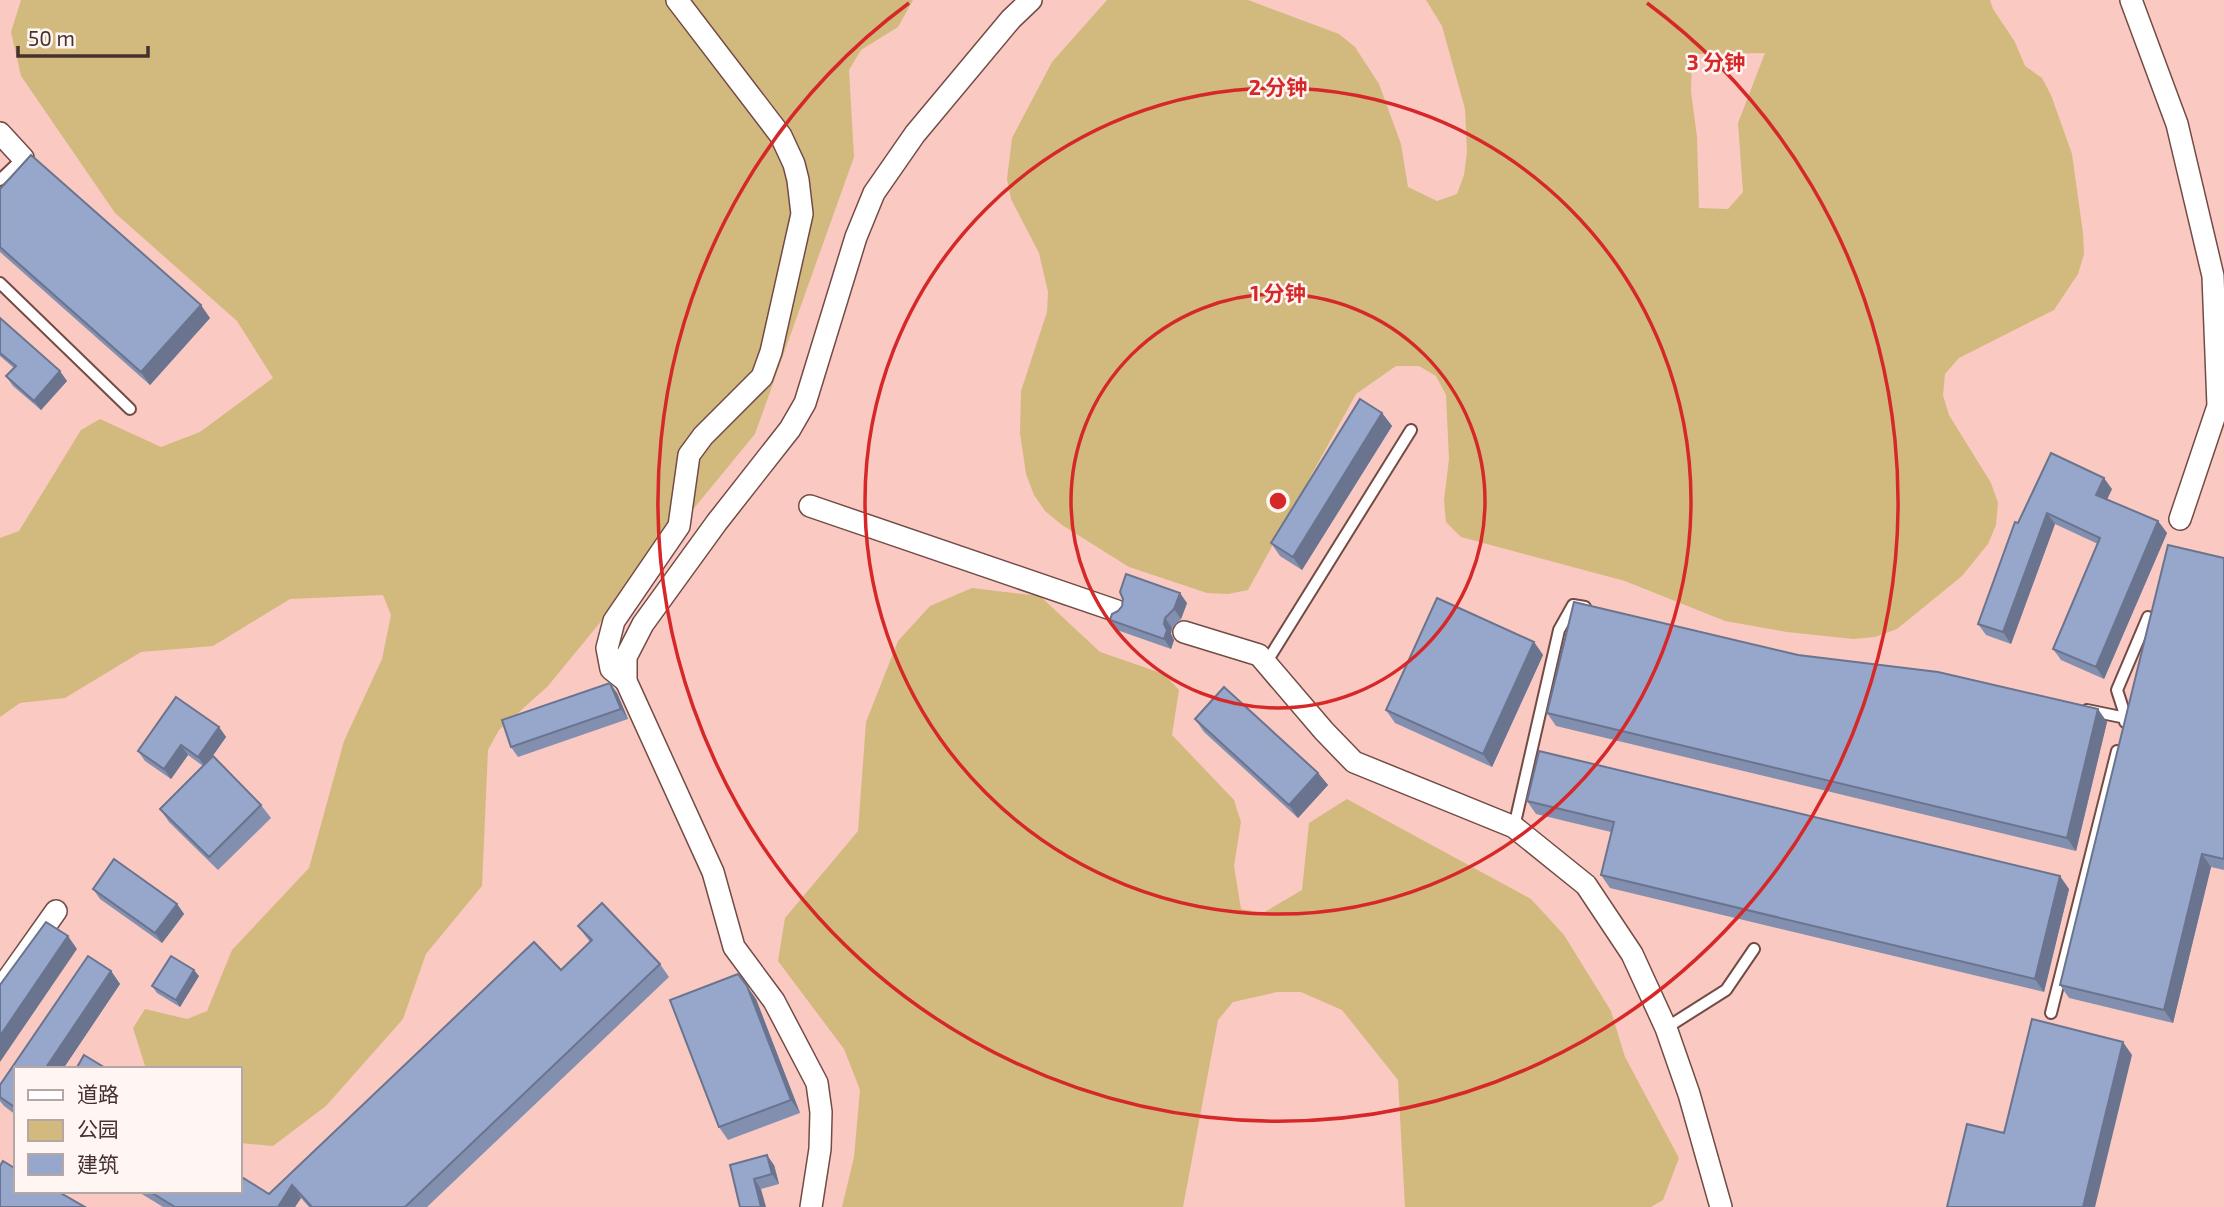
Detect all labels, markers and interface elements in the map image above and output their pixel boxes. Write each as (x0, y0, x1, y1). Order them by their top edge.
scale bar (18, 14, 147, 58)
text: 50 m (28, 25, 75, 50)
text: 3 分钟 (1687, 49, 1745, 74)
text: 2 分钟 (1249, 74, 1307, 99)
text: 1 分钟 (1250, 280, 1306, 305)
centre of rings (1266, 489, 1290, 513)
legend (14, 1067, 242, 1193)
text: 道路 (77, 1081, 119, 1106)
text: 公园 (77, 1116, 119, 1141)
text: 建筑 (77, 1151, 119, 1176)

